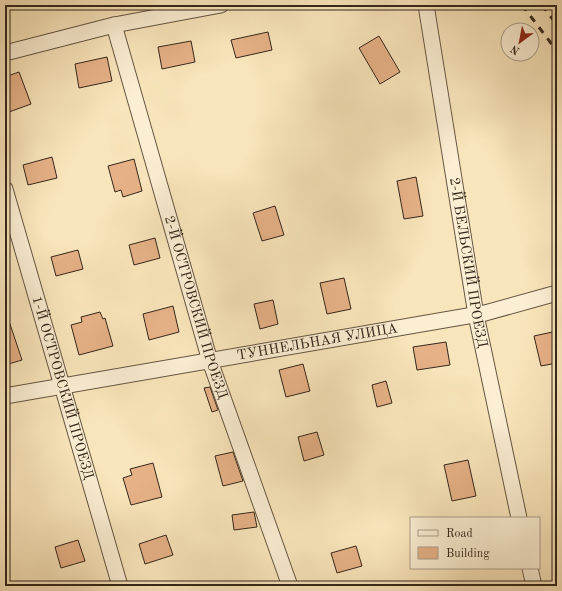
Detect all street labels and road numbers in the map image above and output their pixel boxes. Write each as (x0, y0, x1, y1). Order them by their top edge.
street label: 2-Й БЕЛЬСКИЙ ПРОЕЗД (447, 176, 490, 349)
street label: 2-Й ОСТРОВСКИЙ ПРОЕЗД (162, 214, 230, 401)
street label: 1-Й ОСТРОВСКИЙ ПРОЕЗД (29, 295, 96, 481)
street label: ТУННЕЛЬНАЯ УЛИЦА (236, 321, 399, 363)

